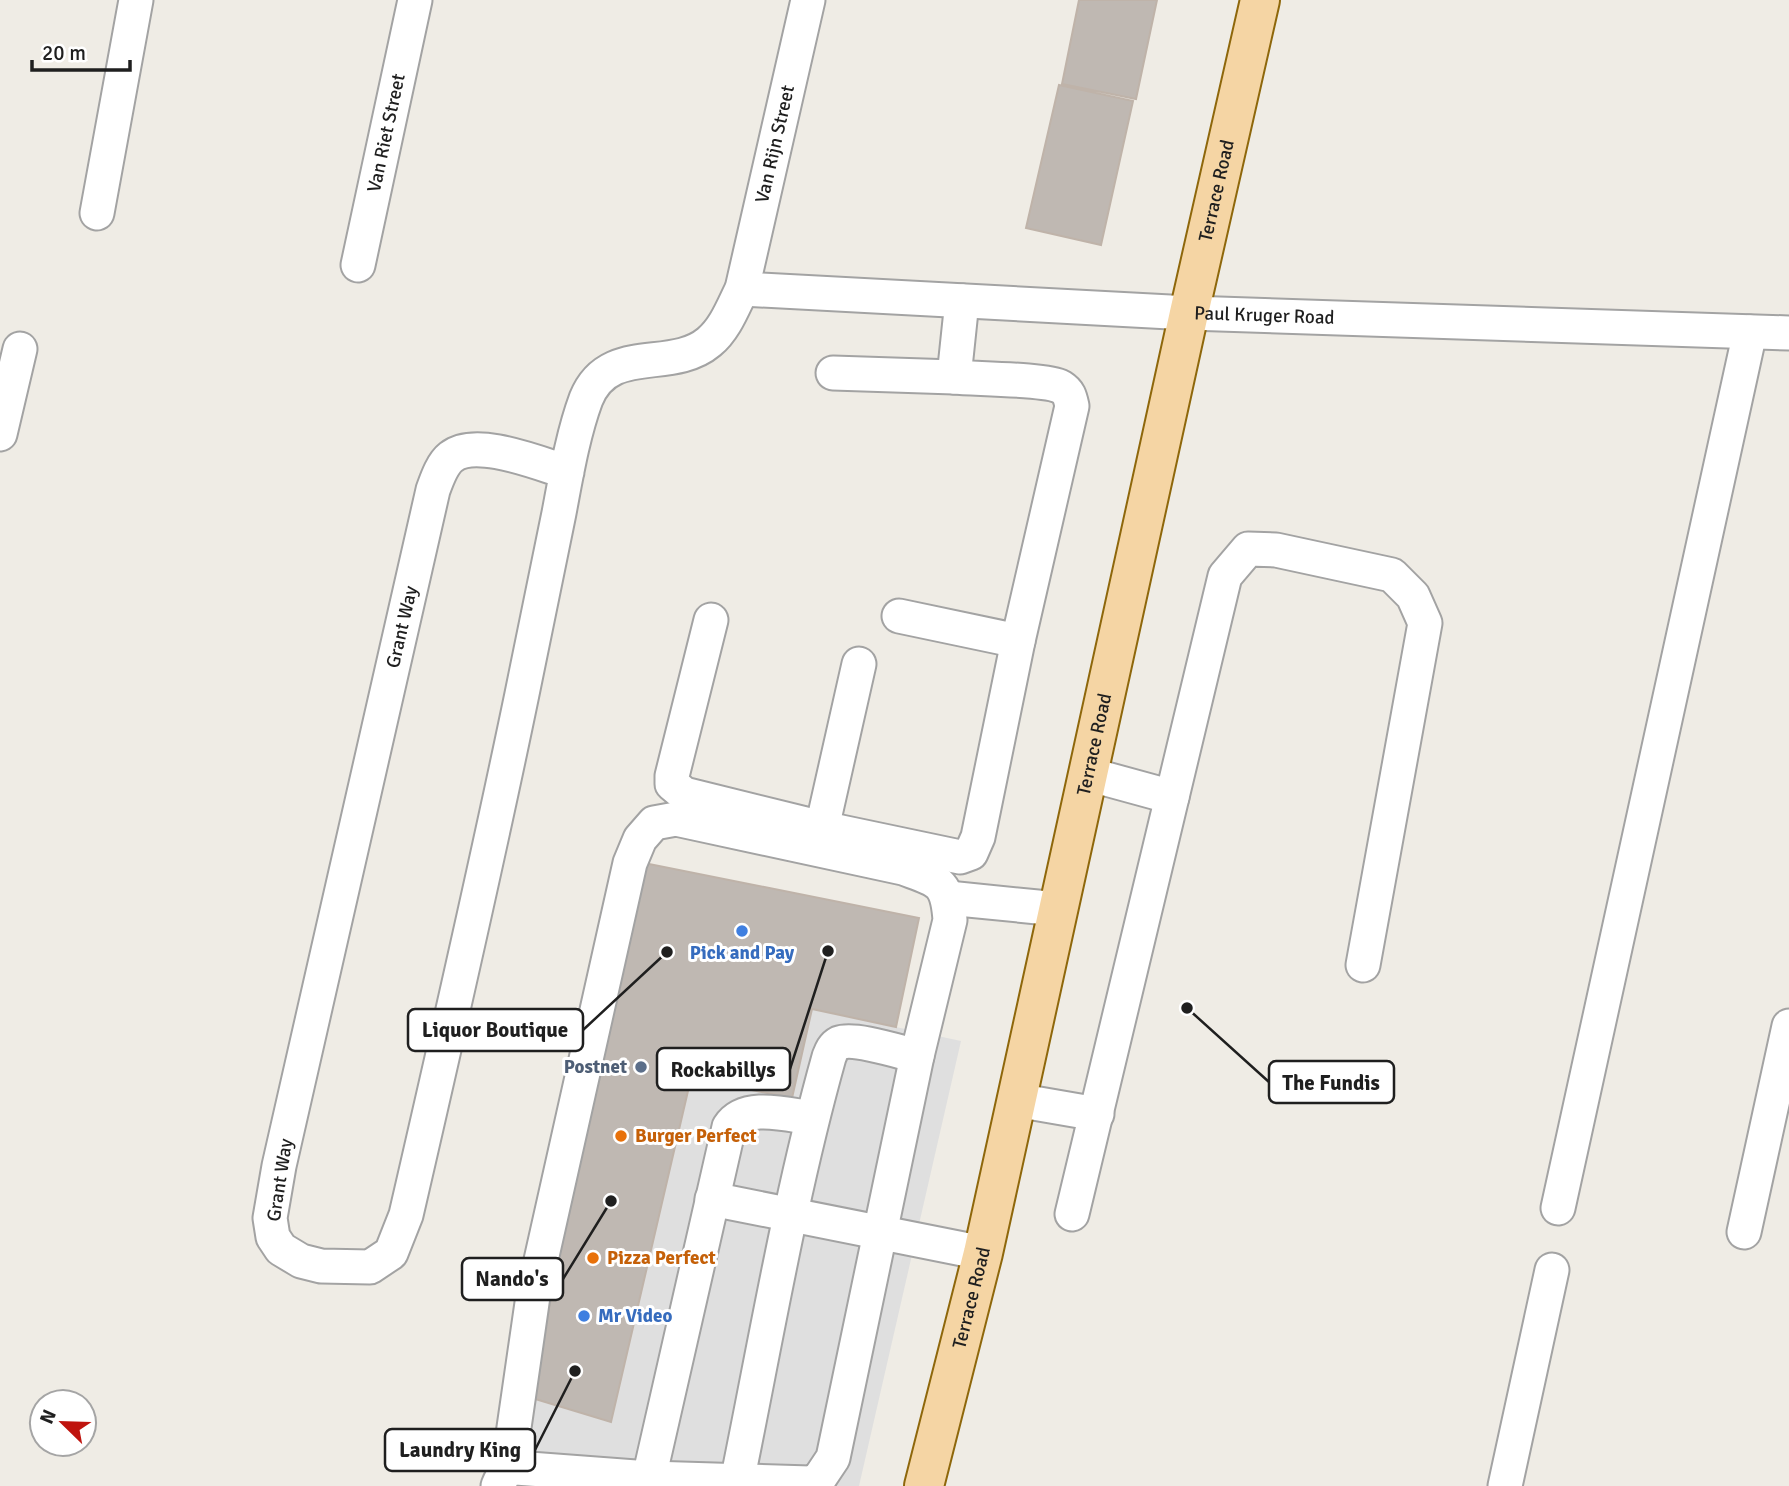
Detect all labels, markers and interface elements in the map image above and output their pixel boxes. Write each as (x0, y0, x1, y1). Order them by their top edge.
scale bar (32, 28, 130, 72)
text: 20 m (42, 40, 86, 66)
street label: Van Riet Street (362, 71, 411, 195)
street label: Van Rijn Street (750, 82, 800, 205)
street label: Terrace Road (1194, 137, 1240, 244)
street label: Paul Kruger Road (1194, 301, 1335, 330)
street label: Grant Way (381, 583, 423, 670)
street label: Terrace Road (1072, 691, 1117, 798)
marker: Pick and Pay (734, 923, 750, 939)
place label: Pick and Pay (690, 941, 795, 965)
callout: Liquor Boutique (408, 1009, 583, 1051)
text: Liquor Boutique (422, 1017, 568, 1043)
callout: Rockabillys (657, 1048, 790, 1090)
place label: Postnet (564, 1055, 627, 1079)
text: Rockabillys (670, 1057, 776, 1083)
marker: Postnet (633, 1059, 649, 1075)
callout: The Fundis (1269, 1061, 1394, 1103)
text: The Fundis (1282, 1070, 1380, 1096)
place label: Burger Perfect (635, 1124, 757, 1148)
marker: Burger Perfect (613, 1128, 629, 1144)
street label: Grant Way (262, 1137, 298, 1223)
street label: Terrace Road (947, 1245, 996, 1351)
place label: Pizza Perfect (607, 1246, 716, 1270)
marker: Pizza Perfect (585, 1250, 601, 1266)
callout: Nando's (462, 1258, 563, 1300)
text: Nando's (475, 1266, 549, 1292)
place label: Mr Video (598, 1304, 672, 1328)
marker: Mr Video (576, 1308, 592, 1324)
north arrow (28, 1388, 98, 1458)
text: N (35, 1406, 62, 1428)
callout: Laundry King (385, 1429, 535, 1471)
text: Laundry King (399, 1437, 521, 1463)

